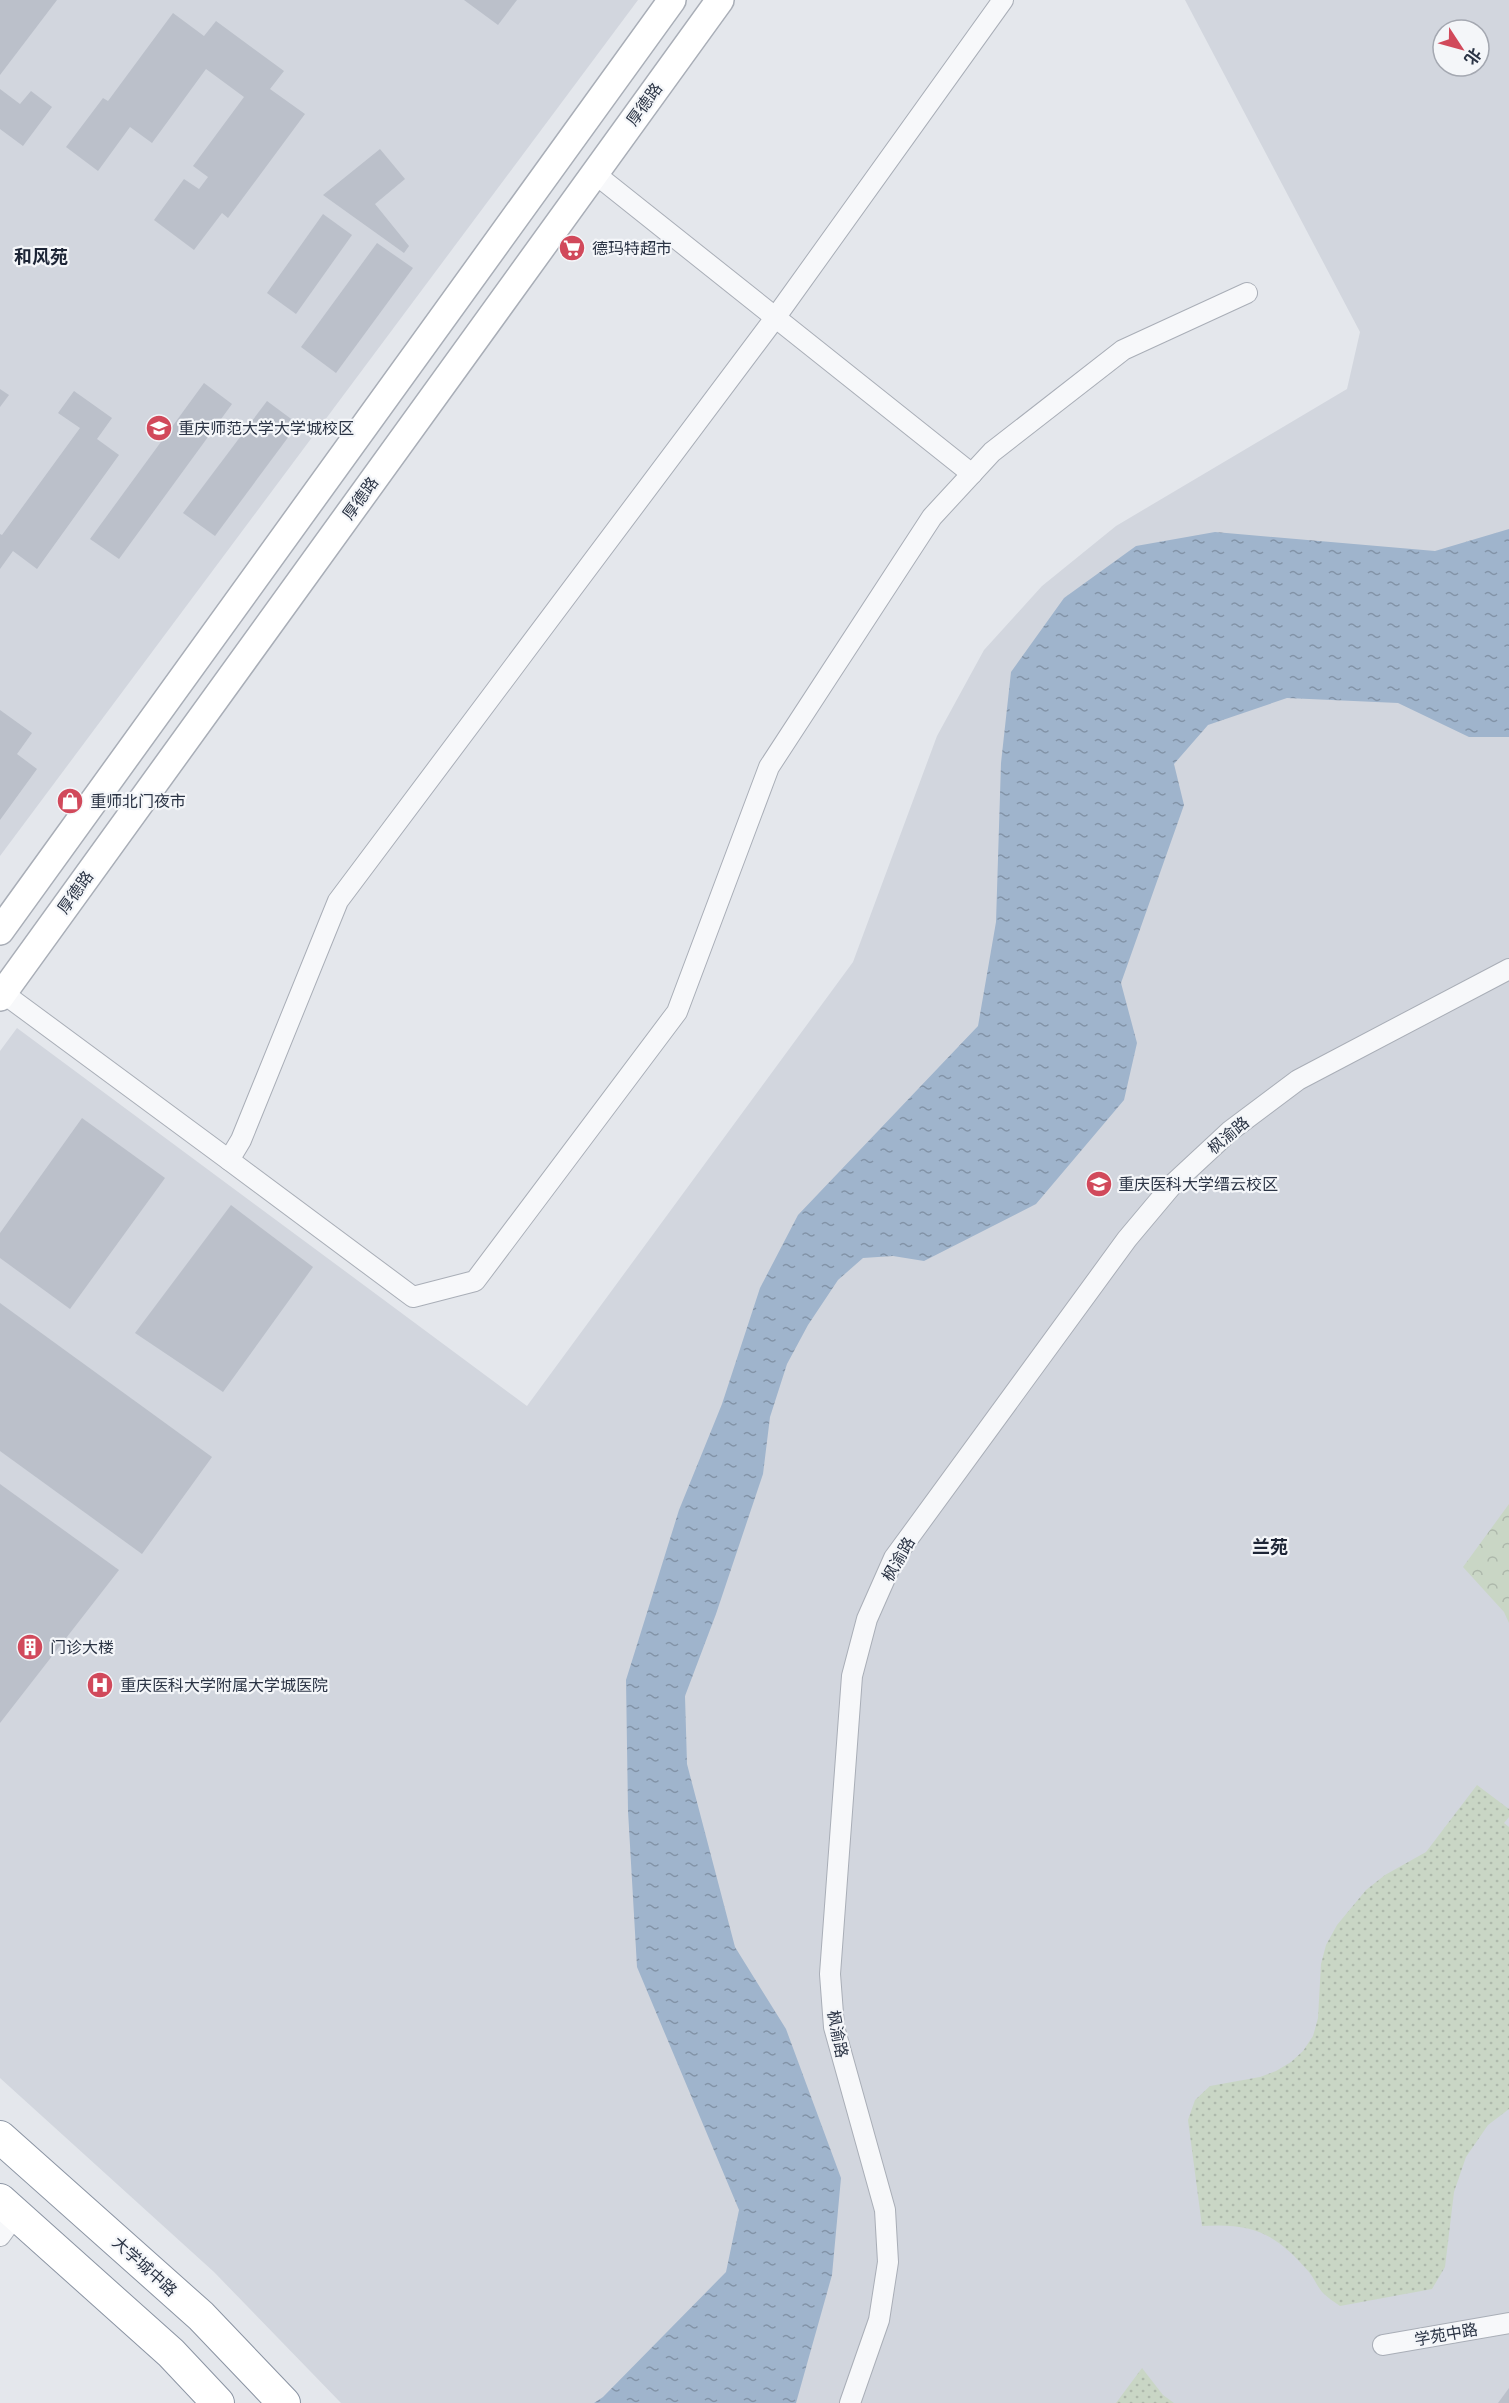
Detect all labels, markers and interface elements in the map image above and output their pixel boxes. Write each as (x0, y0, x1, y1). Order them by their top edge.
north arrow (1431, 18, 1491, 78)
text: 北 (1460, 44, 1486, 69)
street label: 厚德路 (622, 79, 666, 129)
supermarket icon: 德玛特超市 (557, 233, 587, 263)
place label: 德玛特超市 (592, 238, 672, 258)
district label: 和风苑 (14, 245, 68, 268)
school or university icon: 重庆师范大学大学城校区 (144, 413, 174, 443)
place label: 重庆师范大学大学城校区 (178, 418, 354, 438)
street label: 厚德路 (338, 473, 382, 523)
shop icon: 重师北门夜市 (55, 786, 85, 816)
place label: 重师北门夜市 (90, 791, 186, 811)
street label: 厚德路 (53, 867, 97, 917)
street label: 枫渝路 (1203, 1112, 1253, 1158)
school or university icon: 重庆医科大学缙云校区 (1084, 1169, 1114, 1199)
place label: 重庆医科大学缙云校区 (1118, 1174, 1278, 1194)
street label: 枫渝路 (877, 1533, 919, 1585)
district label: 兰苑 (1252, 1535, 1288, 1558)
building icon: 门诊大楼 (15, 1632, 45, 1662)
place label: 门诊大楼 (50, 1637, 114, 1657)
hospital icon: 重庆医科大学附属大学城医院 (85, 1670, 115, 1700)
place label: 重庆医科大学附属大学城医院 (120, 1675, 328, 1695)
street label: 枫渝路 (824, 2009, 852, 2059)
street label: 大学城中路 (109, 2232, 181, 2300)
street label: 学苑中路 (1413, 2319, 1479, 2349)

